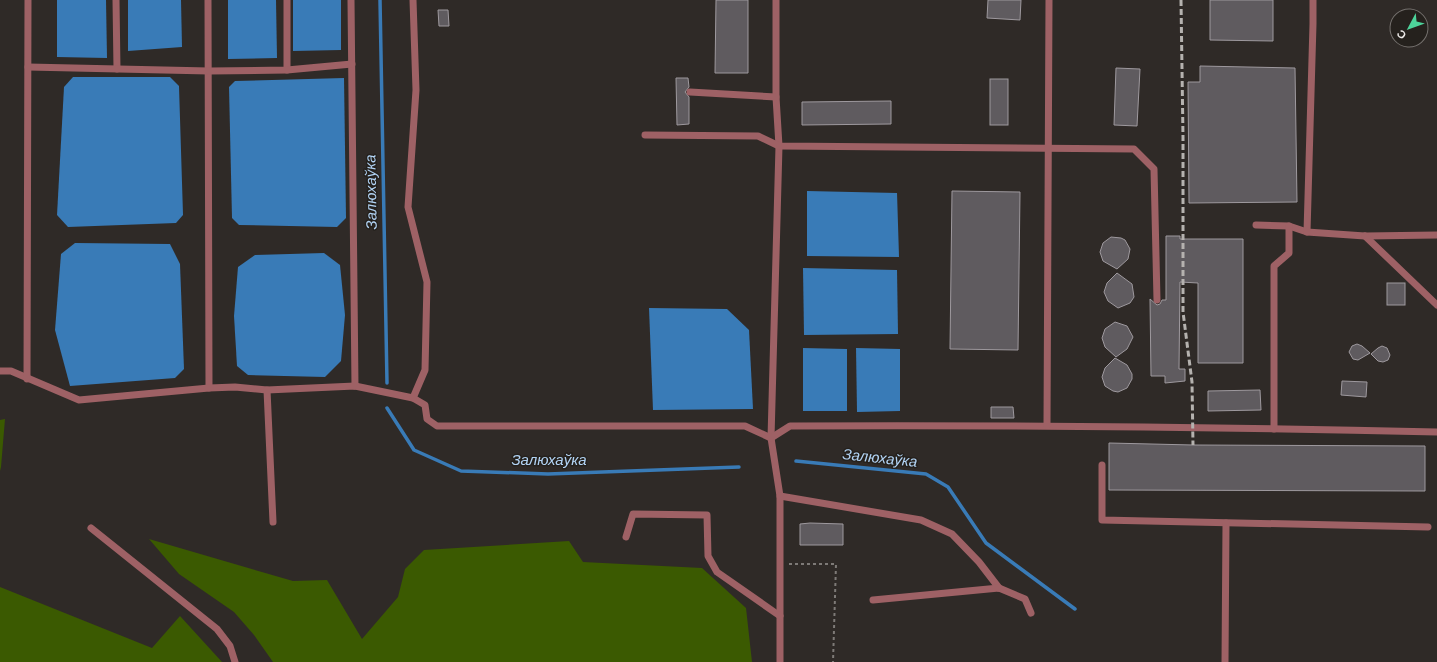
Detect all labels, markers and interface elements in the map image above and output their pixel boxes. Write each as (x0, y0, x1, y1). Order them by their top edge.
north arrow (1389, 8, 1429, 48)
text: С (1394, 27, 1409, 41)
water label: Залюхаўка (361, 154, 381, 230)
water label: Залюхаўка (842, 445, 918, 471)
water label: Залюхаўка (511, 451, 587, 469)

